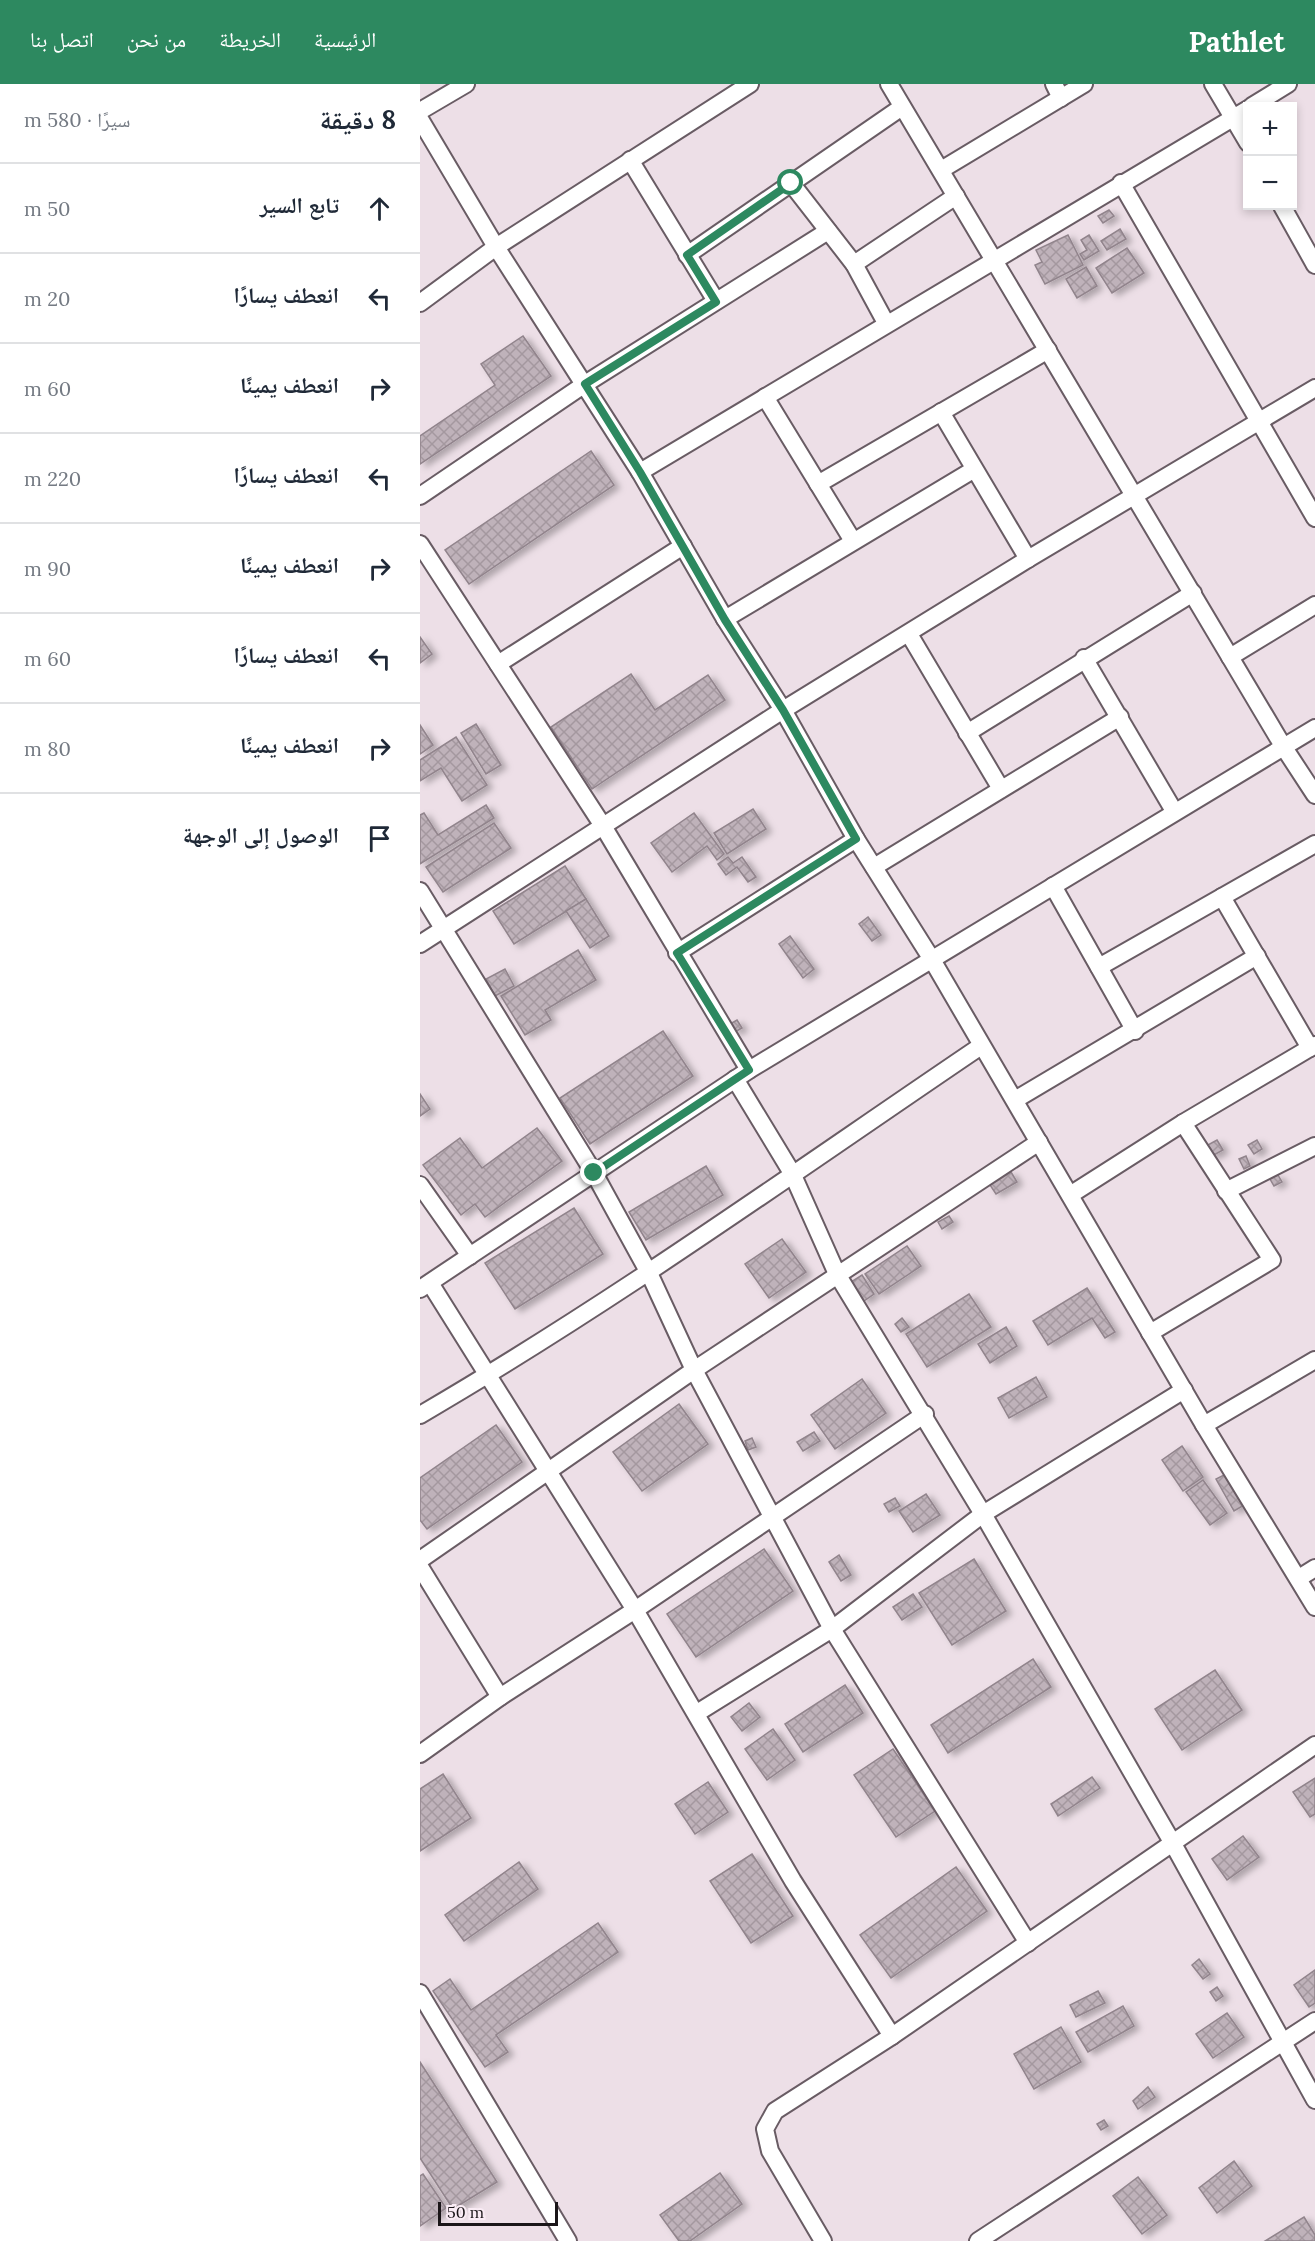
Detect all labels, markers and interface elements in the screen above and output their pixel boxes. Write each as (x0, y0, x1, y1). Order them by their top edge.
text: Pathlet (1189, 24, 1285, 60)
text: اتصل بنا (30, 26, 94, 53)
text: من نحن (127, 26, 186, 53)
text: الخريطة (219, 26, 281, 53)
text: الرئيسية (314, 26, 376, 53)
map controls (1243, 102, 1297, 210)
button: + (1243, 102, 1297, 156)
text: 8 دقيقة (320, 103, 396, 136)
text: سيرًا · 580 m (24, 107, 130, 132)
button: − (1243, 156, 1297, 210)
route start (777, 169, 803, 195)
text: تابع السير (260, 191, 339, 219)
icon: ahead (363, 192, 396, 225)
text: 50 m (24, 196, 70, 221)
text: انعطف يسارًا (233, 281, 339, 309)
icon: left (363, 282, 396, 315)
text: 20 m (24, 286, 70, 311)
text: انعطف يمينًا (240, 371, 339, 399)
icon: right (363, 372, 396, 405)
text: 60 m (24, 376, 71, 401)
text: انعطف يسارًا (233, 461, 339, 489)
icon: left (363, 462, 396, 495)
text: 220 m (24, 466, 81, 491)
text: انعطف يمينًا (240, 551, 339, 579)
icon: right (363, 552, 396, 585)
text: 90 m (24, 556, 71, 581)
text: انعطف يسارًا (233, 641, 339, 669)
icon: left (363, 642, 396, 675)
text: 60 m (24, 646, 71, 671)
text: انعطف يمينًا (240, 731, 339, 759)
icon: right (363, 732, 396, 765)
text: 80 m (24, 736, 71, 761)
text: الوصول إلى الوجهة (183, 821, 339, 849)
icon: arrive (363, 822, 396, 855)
route end (580, 1159, 606, 1185)
scale bar (438, 2199, 558, 2226)
text: 50 m (447, 2202, 484, 2222)

